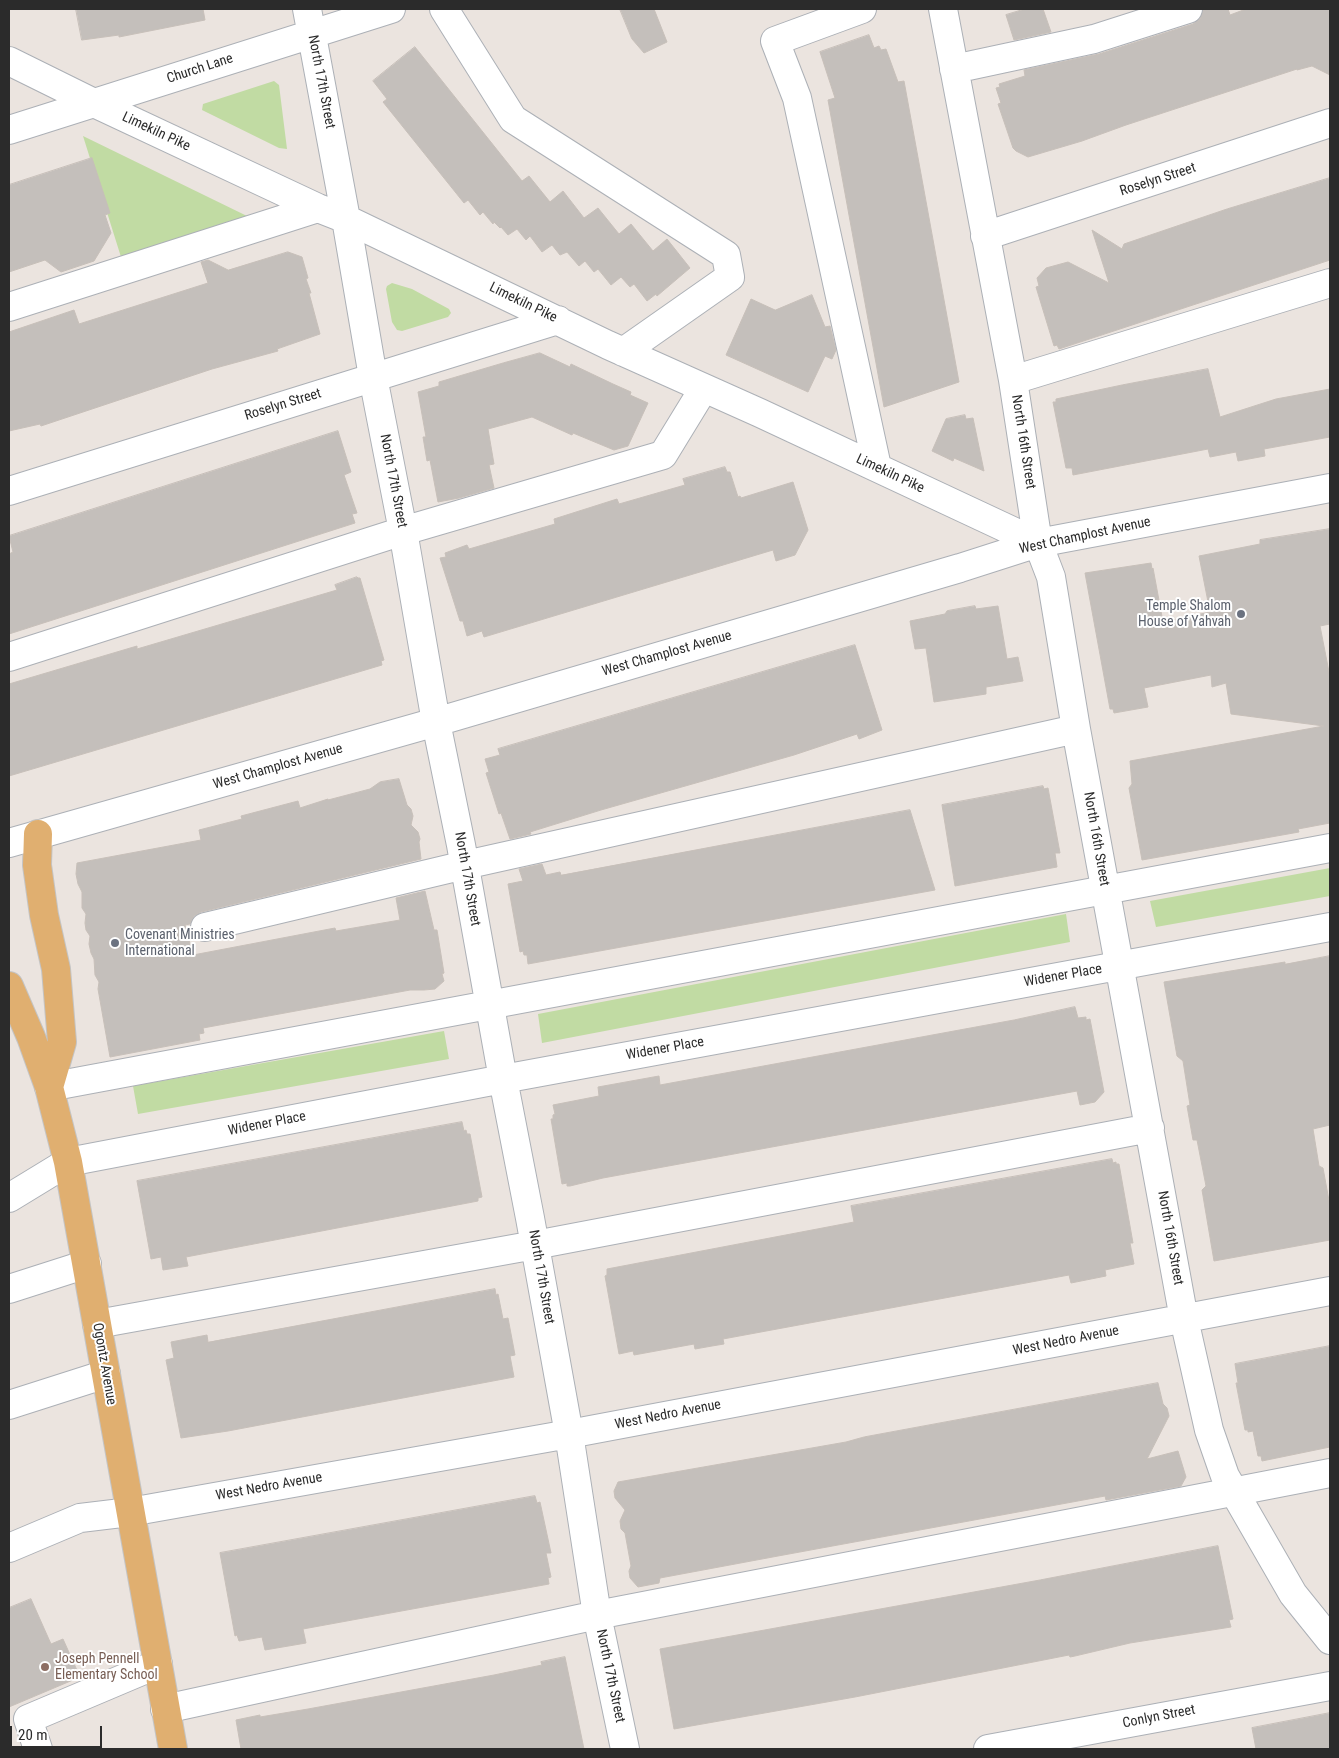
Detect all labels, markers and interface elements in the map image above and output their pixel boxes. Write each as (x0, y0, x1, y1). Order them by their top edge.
street label: North 17th Street (304, 34, 338, 130)
street label: Church Lane (165, 50, 235, 88)
street label: Limekiln Pike (119, 109, 193, 155)
street label: Roselyn Street (1118, 160, 1198, 200)
street label: Limekiln Pike (486, 279, 560, 327)
street label: Roselyn Street (243, 385, 323, 425)
street label: North 16th Street (1007, 394, 1039, 490)
street label: North 17th Street (376, 433, 410, 529)
street label: Limekiln Pike (853, 451, 927, 497)
street label: West Champlost Avenue (1018, 514, 1152, 558)
place label: Temple Shalom House of Yahvah (1138, 598, 1231, 630)
marker: Temple Shalom House of Yahvah (1235, 608, 1247, 620)
street label: West Champlost Avenue (600, 627, 734, 681)
street label: West Champlost Avenue (211, 740, 345, 794)
street label: North 16th Street (1079, 791, 1113, 887)
street label: North 17th Street (450, 831, 484, 927)
place label: Covenant Ministries International (125, 927, 235, 960)
marker: Covenant Ministries International (109, 937, 121, 949)
street label: Widener Place (1023, 961, 1103, 991)
street label: Widener Place (625, 1034, 705, 1064)
street label: Widener Place (227, 1108, 307, 1140)
street label: North 16th Street (1153, 1190, 1187, 1286)
street label: North 17th Street (524, 1229, 558, 1325)
street label: Ogontz Avenue (89, 1322, 119, 1406)
street label: West Nedro Avenue (1012, 1322, 1120, 1360)
street label: West Nedro Avenue (614, 1396, 722, 1434)
street label: West Nedro Avenue (215, 1469, 323, 1505)
street label: North 17th Street (592, 1628, 628, 1724)
place label: Joseph Pennell Elementary School (55, 1651, 158, 1684)
marker: Joseph Pennell Elementary School (39, 1661, 51, 1673)
street label: Conlyn Street (1121, 1702, 1197, 1732)
scale bar (12, 1716, 105, 1748)
text: 20 m (18, 1726, 48, 1744)

